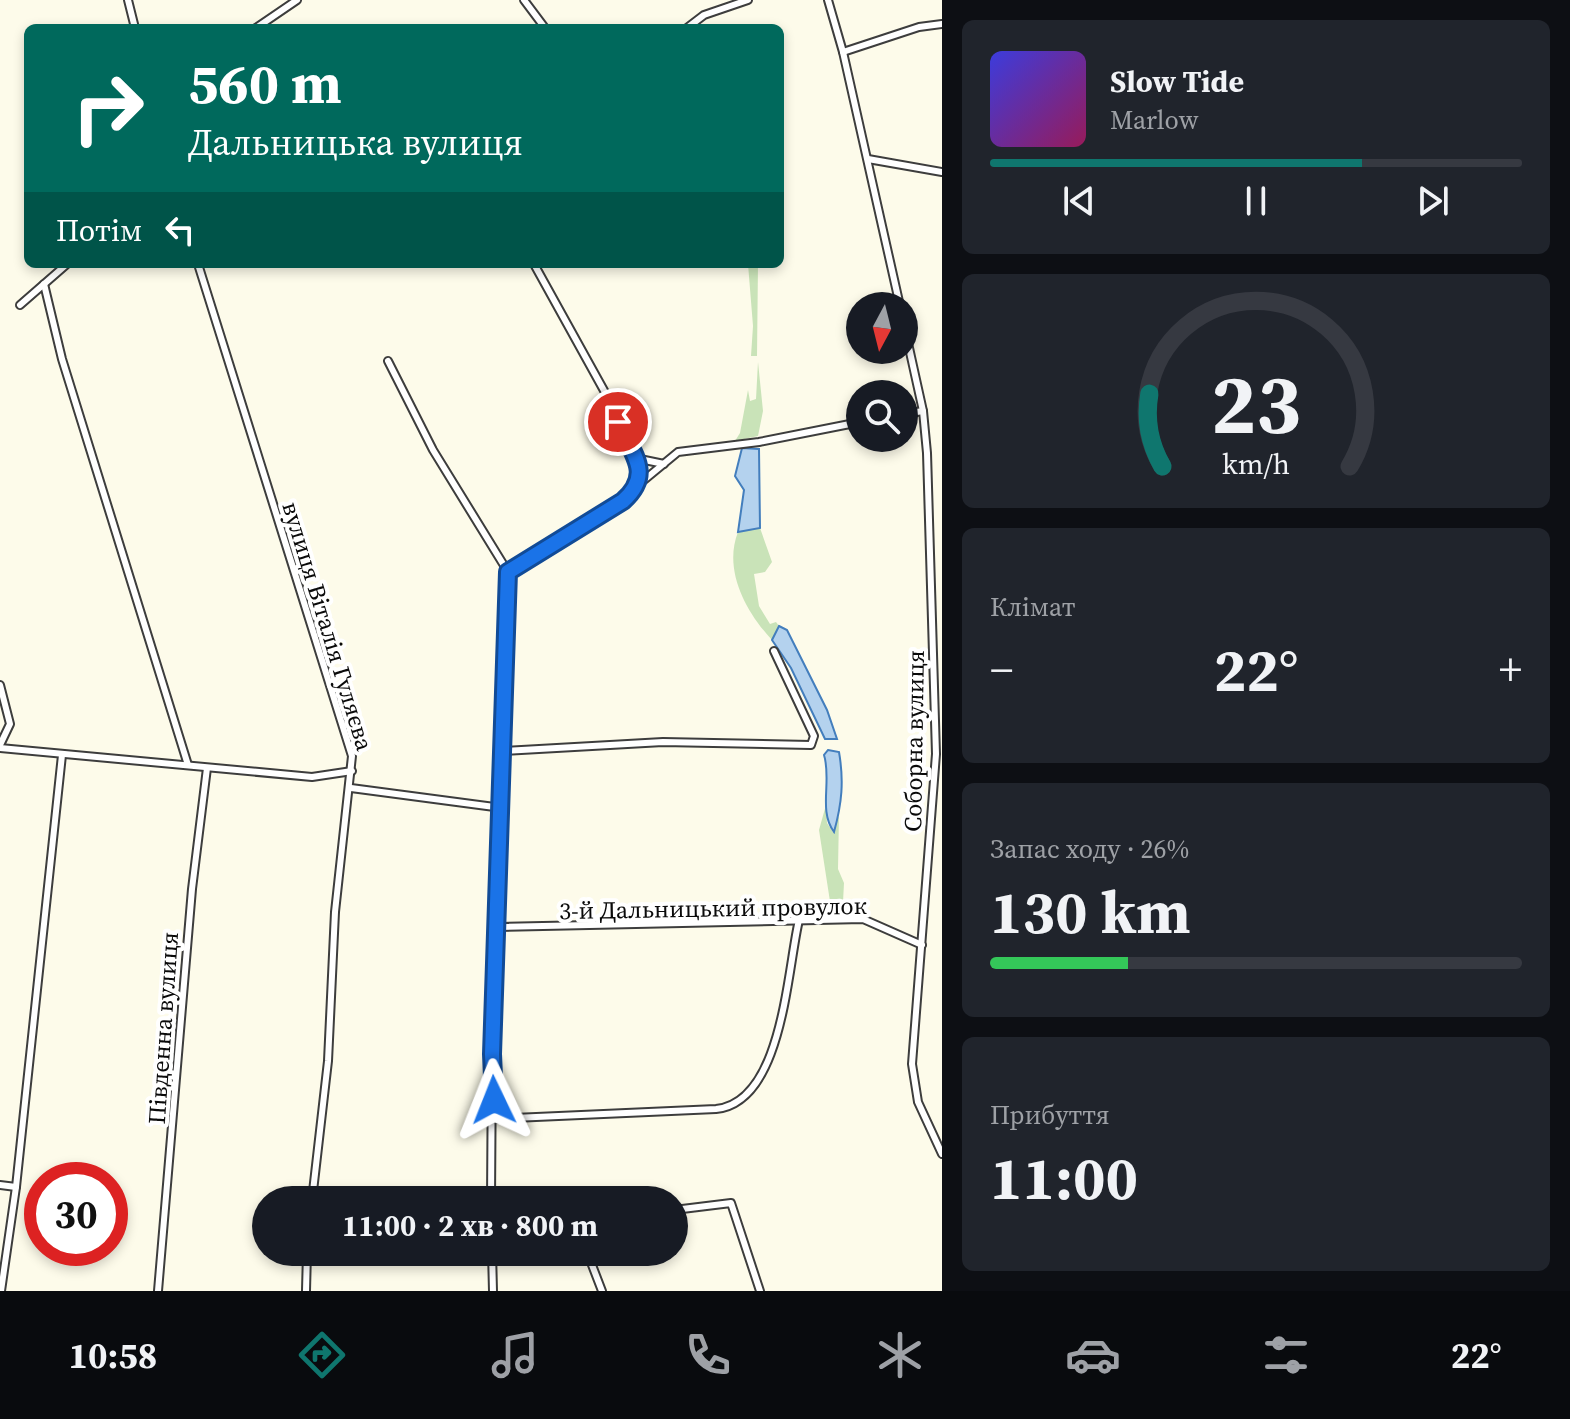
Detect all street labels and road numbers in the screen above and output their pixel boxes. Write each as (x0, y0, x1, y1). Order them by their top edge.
street label: вулиця Віталія Гуляєва (274, 498, 382, 755)
street label: Соборна вулиця (896, 650, 932, 832)
street label: 3-й Дальницький провулок (559, 889, 867, 927)
street label: Південна вулиця (140, 931, 186, 1125)

